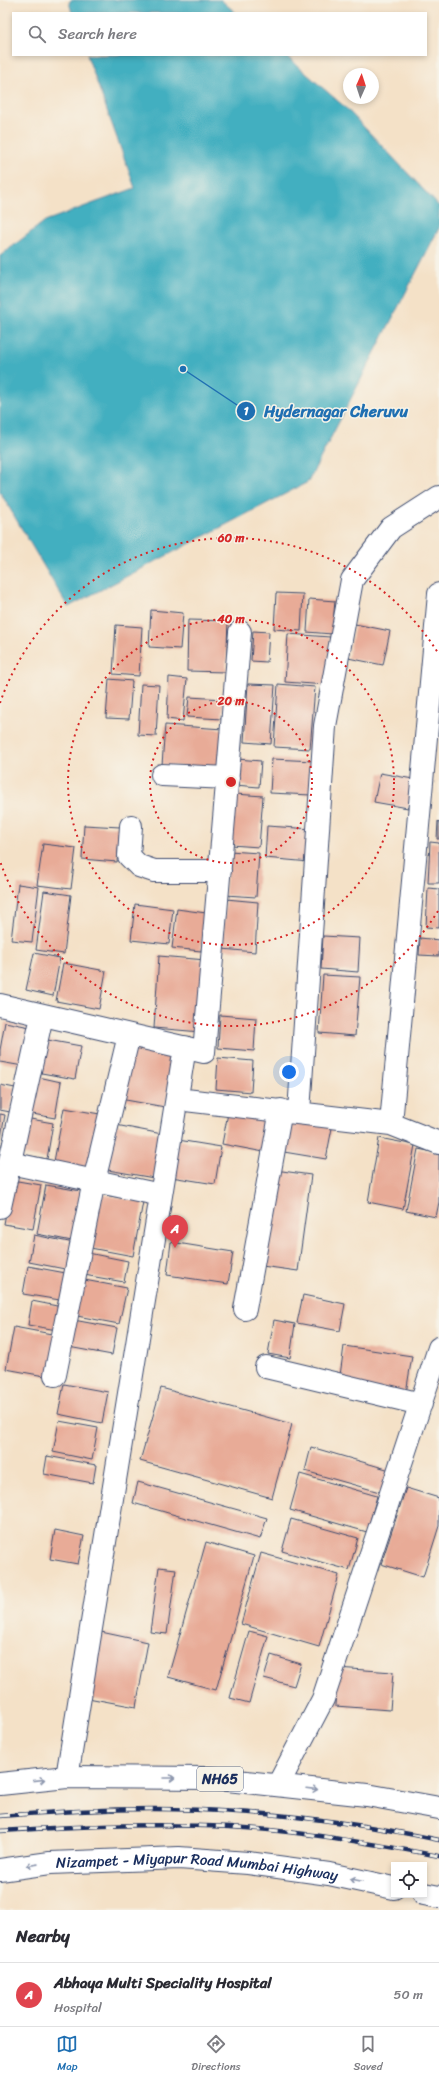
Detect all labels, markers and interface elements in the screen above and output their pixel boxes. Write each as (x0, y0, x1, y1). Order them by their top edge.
search box (12, 12, 427, 56)
text: Search here (58, 21, 137, 47)
icon: search (26, 23, 48, 45)
north arrow (343, 68, 379, 104)
callout: Hydernagar Cheruvu (236, 397, 416, 425)
text: Hydernagar Cheruvu (263, 397, 408, 426)
text: 1 (243, 400, 249, 422)
text: 60 m (217, 527, 245, 549)
text: 40 m (216, 608, 245, 630)
text: 20 m (217, 690, 245, 712)
centre of rings (224, 775, 238, 789)
your location (279, 1062, 299, 1082)
pin: A (162, 1215, 188, 1248)
road number: NH65 (197, 1767, 243, 1791)
one-way arrow (162, 1774, 175, 1782)
one-way arrow (32, 1776, 45, 1784)
one-way arrow (305, 1785, 318, 1792)
street label: Nizampet - Miyapur Road Mumbai Highway (55, 1845, 341, 1889)
one-way arrow (25, 1861, 38, 1869)
map controls (391, 1862, 427, 1898)
button: locate (391, 1862, 427, 1898)
one-way arrow (350, 1875, 363, 1883)
text: Nearby (16, 1921, 70, 1951)
text: Abhaya Multi Speciality Hospital (54, 1970, 271, 1996)
text: A (25, 1983, 33, 2006)
text: 50 m (393, 1983, 423, 2006)
text: Hospital (54, 1996, 102, 2019)
tab: Map (56, 2033, 78, 2076)
tab: Directions (191, 2033, 241, 2076)
tab: Saved (354, 2033, 383, 2076)

